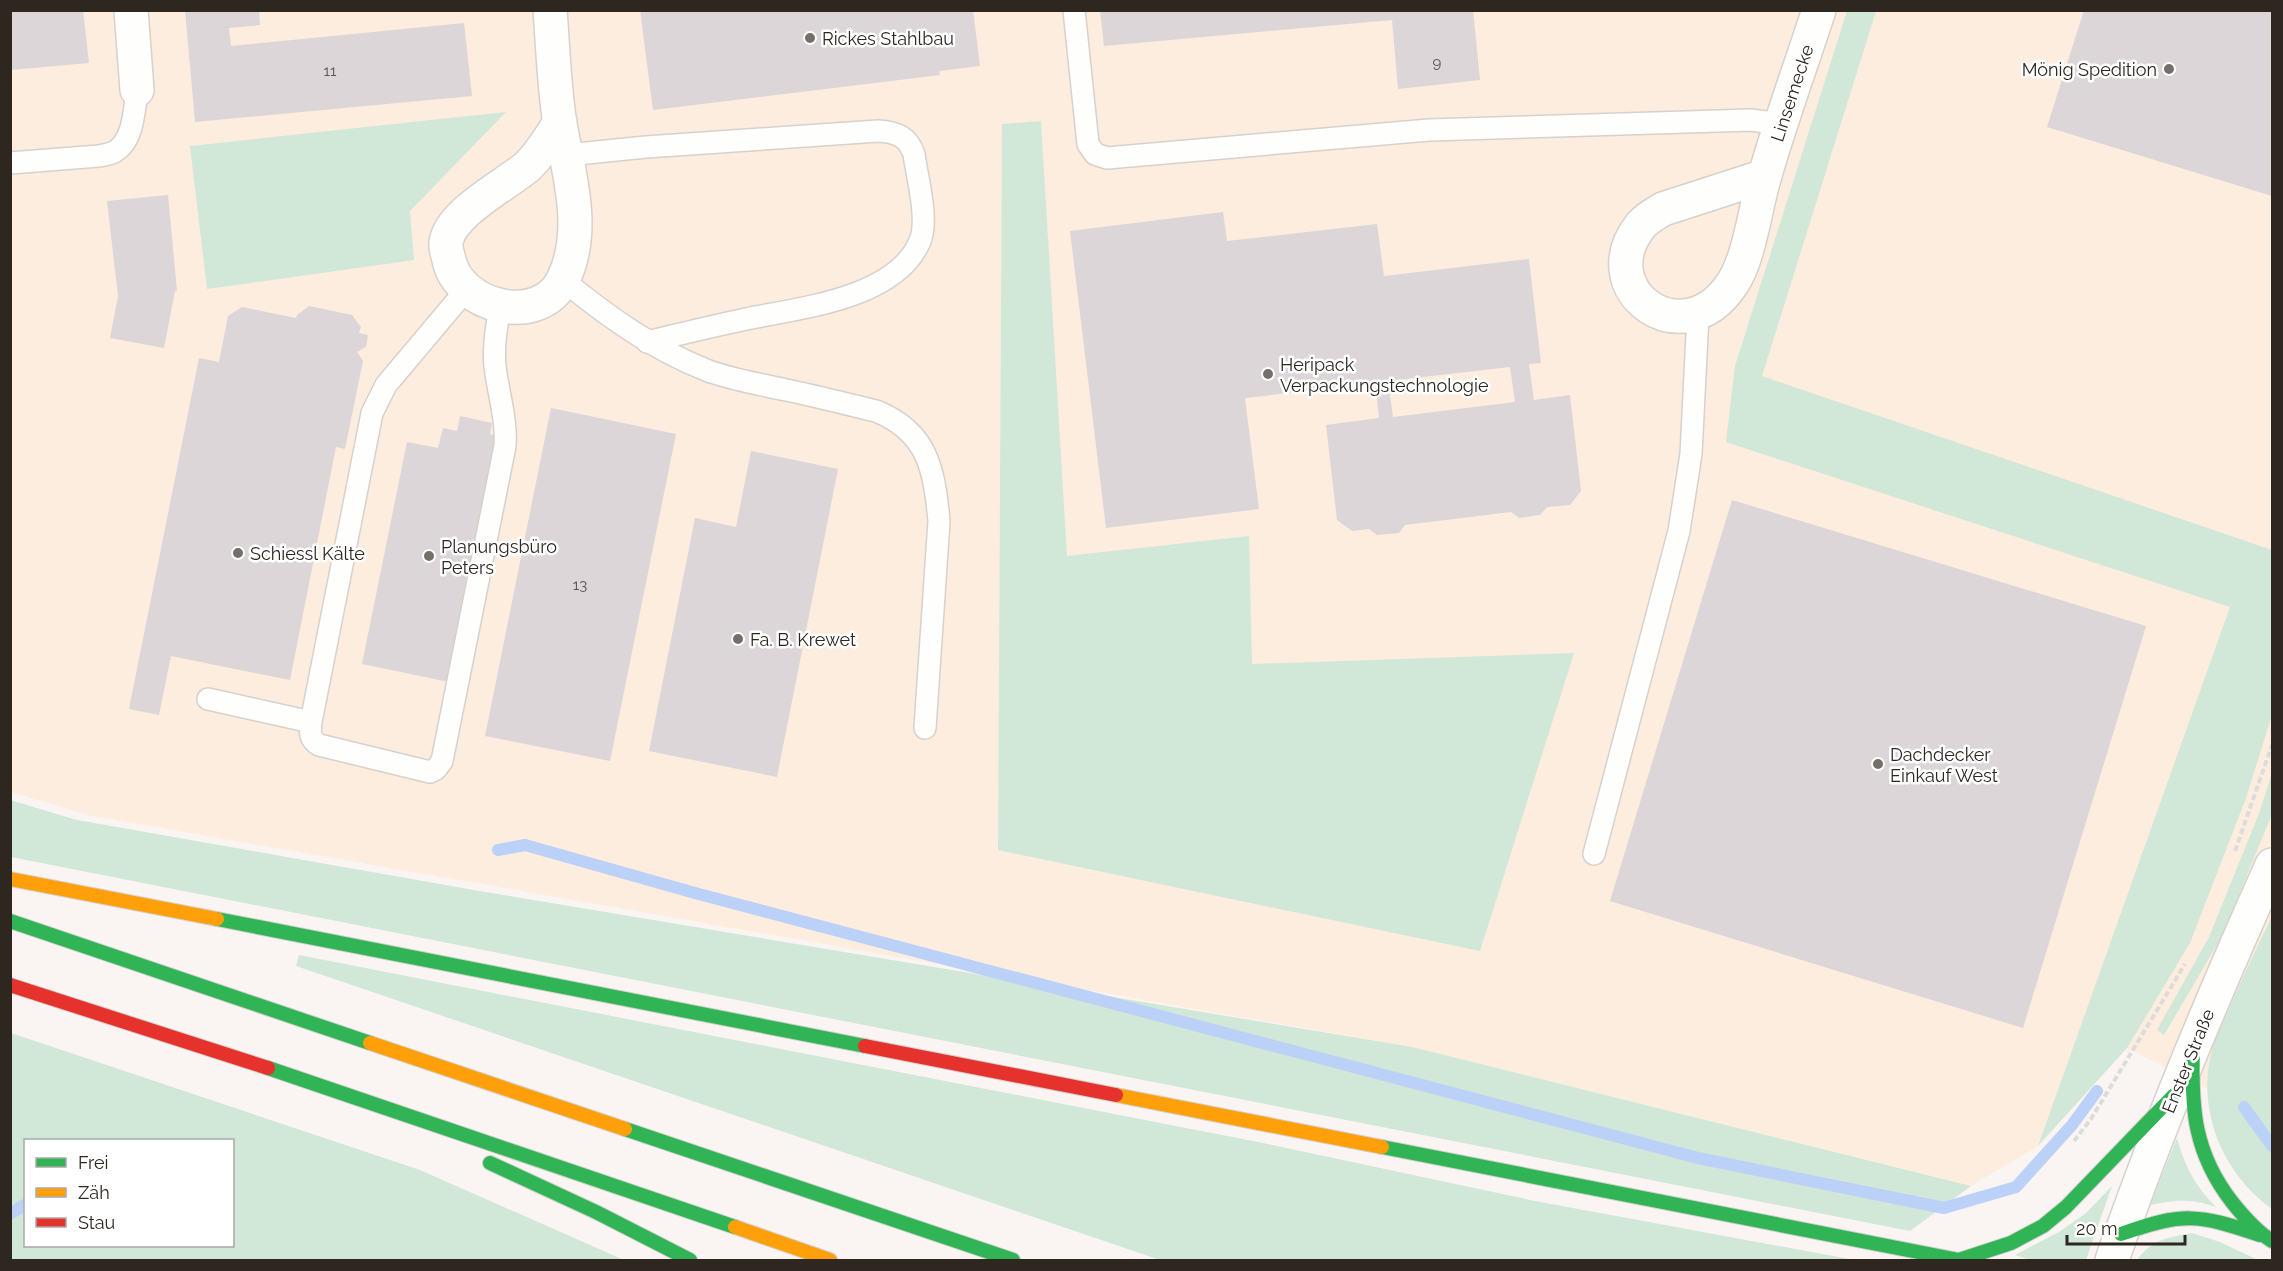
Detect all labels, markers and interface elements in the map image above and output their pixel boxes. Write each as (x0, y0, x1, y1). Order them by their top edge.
place label: Rickes Stahlbau (822, 28, 954, 49)
marker: Rickes Stahlbau (803, 31, 817, 45)
street label: Linsemecke (1766, 41, 1818, 144)
house number: 9 (1433, 54, 1442, 72)
place label: Mönig Spedition (2022, 59, 2157, 80)
house number: 11 (324, 62, 337, 80)
marker: Mönig Spedition (2162, 62, 2176, 76)
place label: Heripack Verpackungstechnologie (1280, 354, 1489, 396)
marker: Heripack Verpackungstechnologie (1261, 367, 1275, 381)
place label: Planungsbüro Peters (441, 536, 557, 578)
place label: Schiessl Kälte (250, 543, 365, 564)
marker: Schiessl Kälte (231, 546, 245, 560)
marker: Planungsbüro Peters (422, 549, 436, 563)
house number: 13 (573, 576, 587, 594)
place label: Fa. B. Krewet (750, 629, 856, 650)
marker: Fa. B. Krewet (731, 632, 745, 646)
place label: Dachdecker Einkauf West (1890, 744, 1998, 786)
marker: Dachdecker Einkauf West (1871, 757, 1885, 771)
street label: Enster Straße (2158, 1006, 2219, 1116)
legend (24, 1139, 234, 1247)
text: Frei (78, 1152, 108, 1173)
text: Zäh (78, 1182, 110, 1203)
scale bar (2067, 1208, 2186, 1246)
text: Stau (78, 1212, 115, 1233)
text: 20 m (2076, 1218, 2118, 1239)

